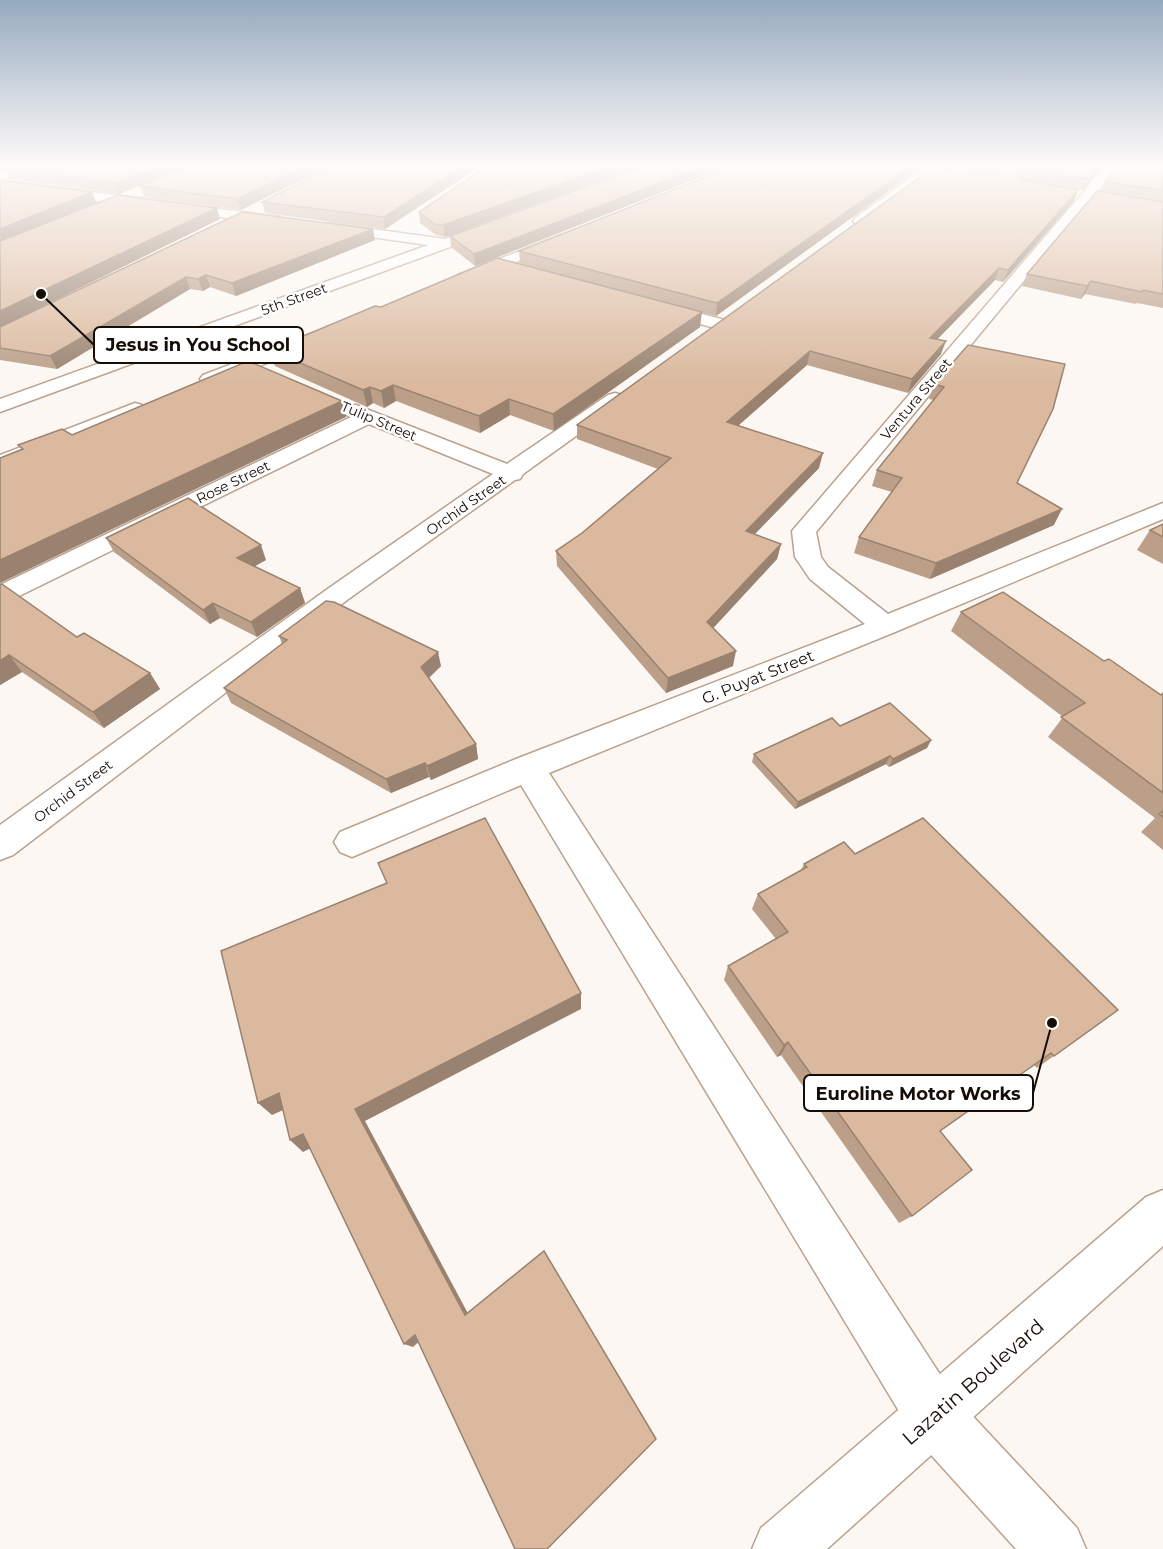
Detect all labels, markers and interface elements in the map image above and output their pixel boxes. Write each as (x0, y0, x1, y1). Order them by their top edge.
street label: 5th Street (258, 279, 330, 319)
callout: Jesus in You School (94, 327, 303, 363)
text: Jesus in You School (105, 334, 290, 356)
street label: Ventura Street (877, 354, 956, 444)
street label: Tulip Street (339, 397, 420, 445)
street label: Rose Street (193, 456, 273, 508)
street label: Orchid Street (422, 471, 510, 539)
street label: G. Puyat Street (699, 646, 817, 708)
street label: Orchid Street (30, 755, 116, 826)
callout: Euroline Motor Works (804, 1075, 1033, 1111)
text: Euroline Motor Works (815, 1083, 1021, 1105)
street label: Lazatin Boulevard (897, 1314, 1049, 1450)

